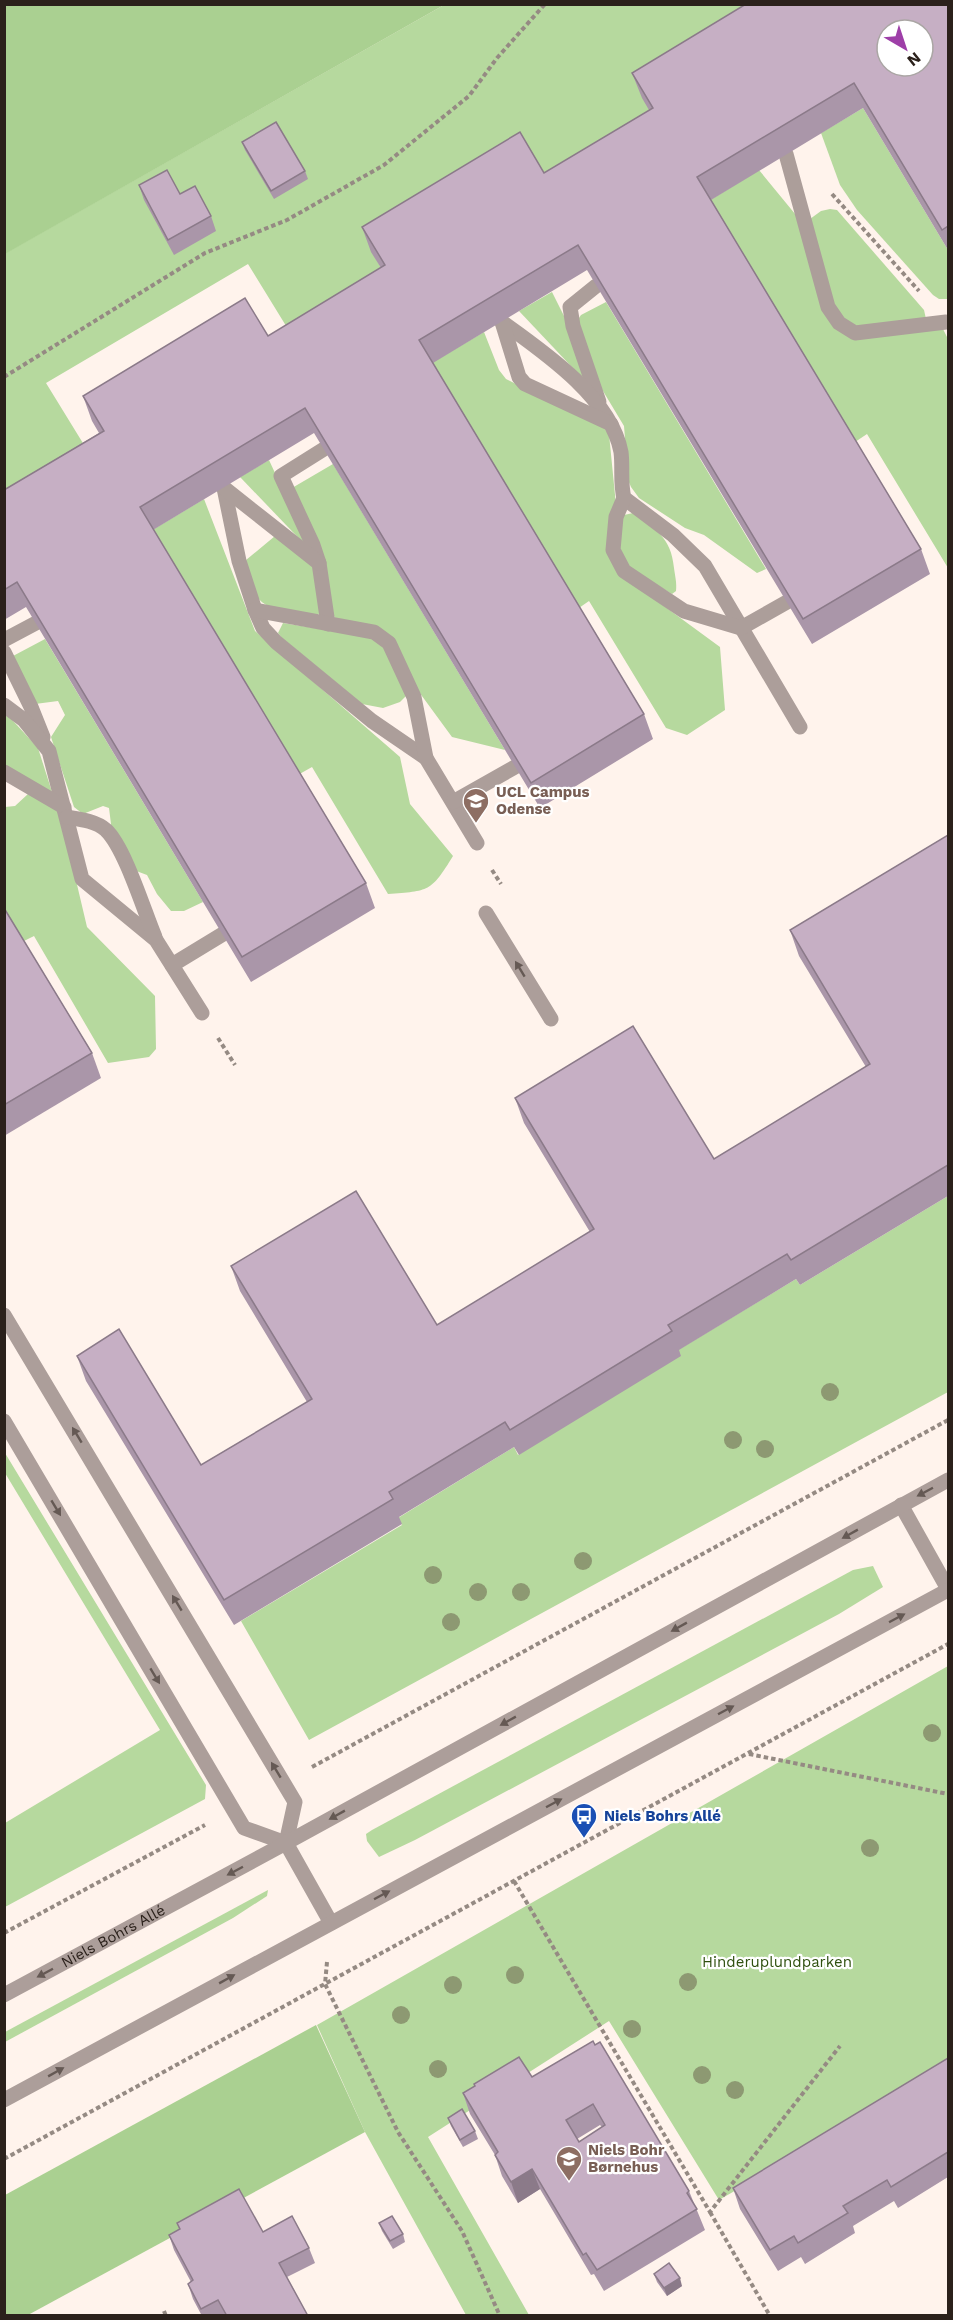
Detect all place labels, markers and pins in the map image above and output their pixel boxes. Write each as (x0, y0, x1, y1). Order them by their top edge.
place label: UCL Campus Odense (496, 783, 590, 818)
school or university icon: UCL Campus Odense (461, 786, 491, 824)
bus stop icon: Niels Bohrs Allé (569, 1801, 599, 1839)
place label: Niels Bohrs Allé (604, 1807, 721, 1825)
place label: Niels Bohr Børnehus (588, 2141, 665, 2176)
school or university icon: Niels Bohr Børnehus (554, 2144, 584, 2182)

